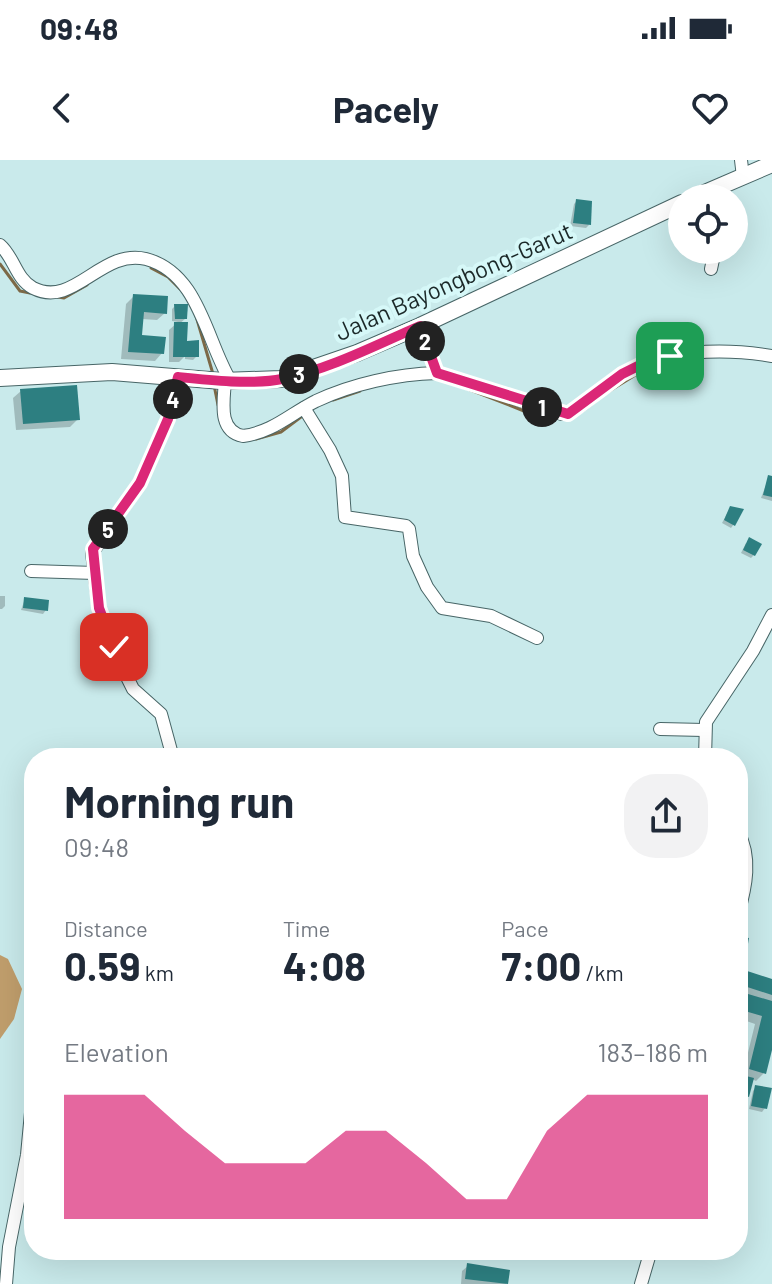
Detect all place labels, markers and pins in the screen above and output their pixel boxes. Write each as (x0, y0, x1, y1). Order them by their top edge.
pin: 2 (405, 321, 445, 361)
pin (636, 322, 704, 390)
pin: 3 (279, 354, 319, 394)
pin: 4 (153, 379, 193, 419)
pin: 1 (522, 387, 562, 427)
pin: 5 (88, 509, 128, 549)
pin (80, 613, 148, 681)

